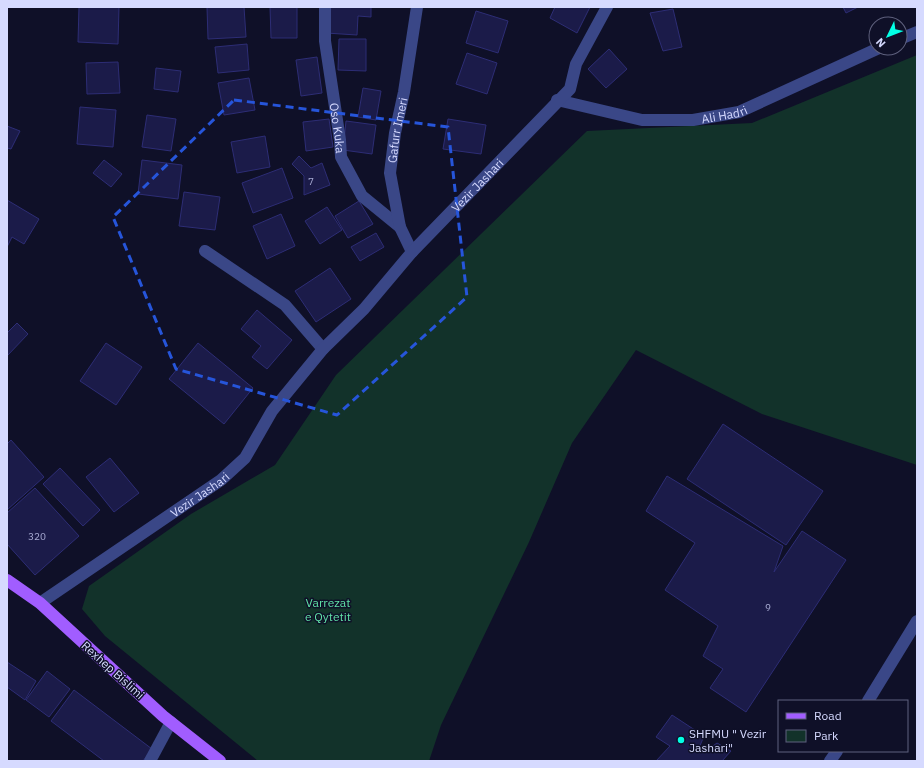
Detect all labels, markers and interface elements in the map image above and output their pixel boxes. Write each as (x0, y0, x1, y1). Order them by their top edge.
north arrow (868, 16, 908, 56)
text: N (873, 35, 889, 51)
street label: Gafurr Imeri (384, 96, 410, 164)
street label: Oso Kuka (327, 102, 348, 154)
street label: Ali Hadri (700, 102, 749, 126)
street label: Vezir Jashari (448, 155, 506, 215)
house number: 7 (308, 175, 314, 188)
street label: Vezir Jashari (167, 469, 232, 520)
house number: 320 (28, 530, 46, 543)
park label: Varrezat e Qytetit (305, 595, 351, 624)
house number: 9 (765, 601, 771, 614)
street label: Rexhep Bislimi (78, 638, 148, 702)
legend (778, 700, 908, 752)
text: Road (814, 708, 842, 723)
place label: SHFMU " Vezir Jashari" (689, 726, 767, 755)
text: Park (814, 728, 839, 743)
marker: SHFMU " Vezir Jashari" (676, 735, 686, 745)

